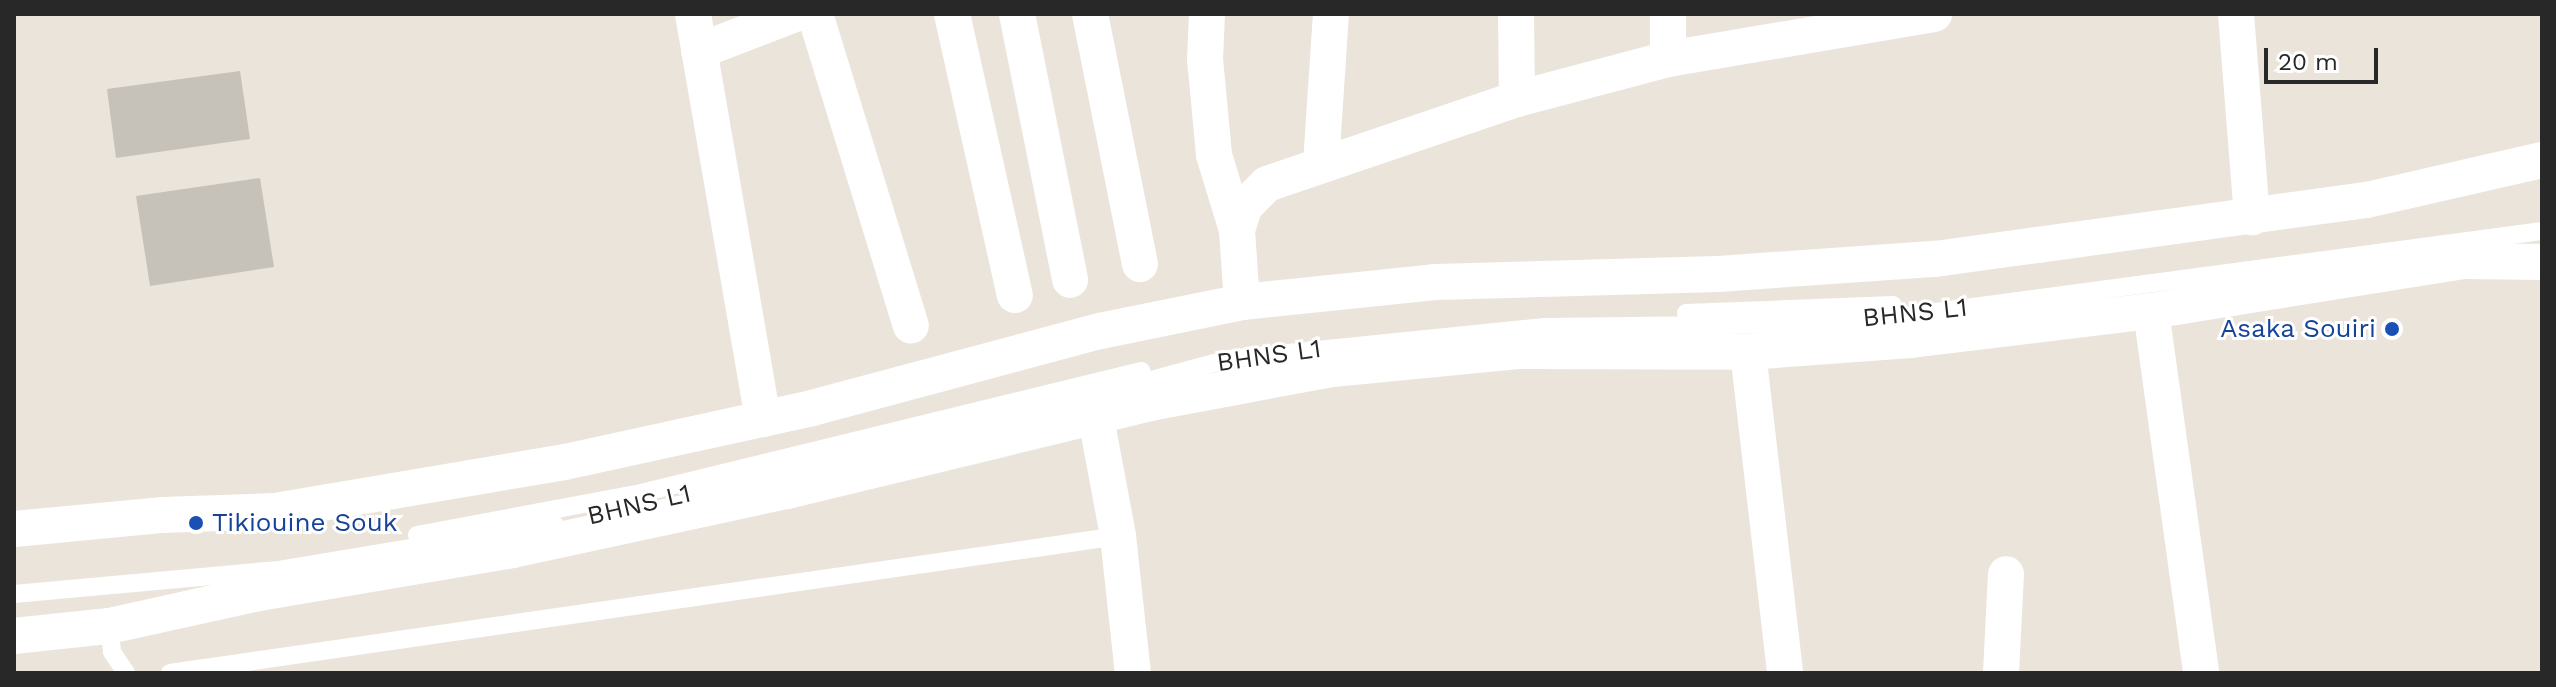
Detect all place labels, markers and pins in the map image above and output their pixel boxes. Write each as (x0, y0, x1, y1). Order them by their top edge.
place label: Asaka Souiri (2220, 313, 2376, 345)
marker: Asaka Souiri (2383, 320, 2401, 338)
place label: Tikiouine Souk (212, 507, 397, 539)
marker: Tikiouine Souk (187, 514, 205, 532)

